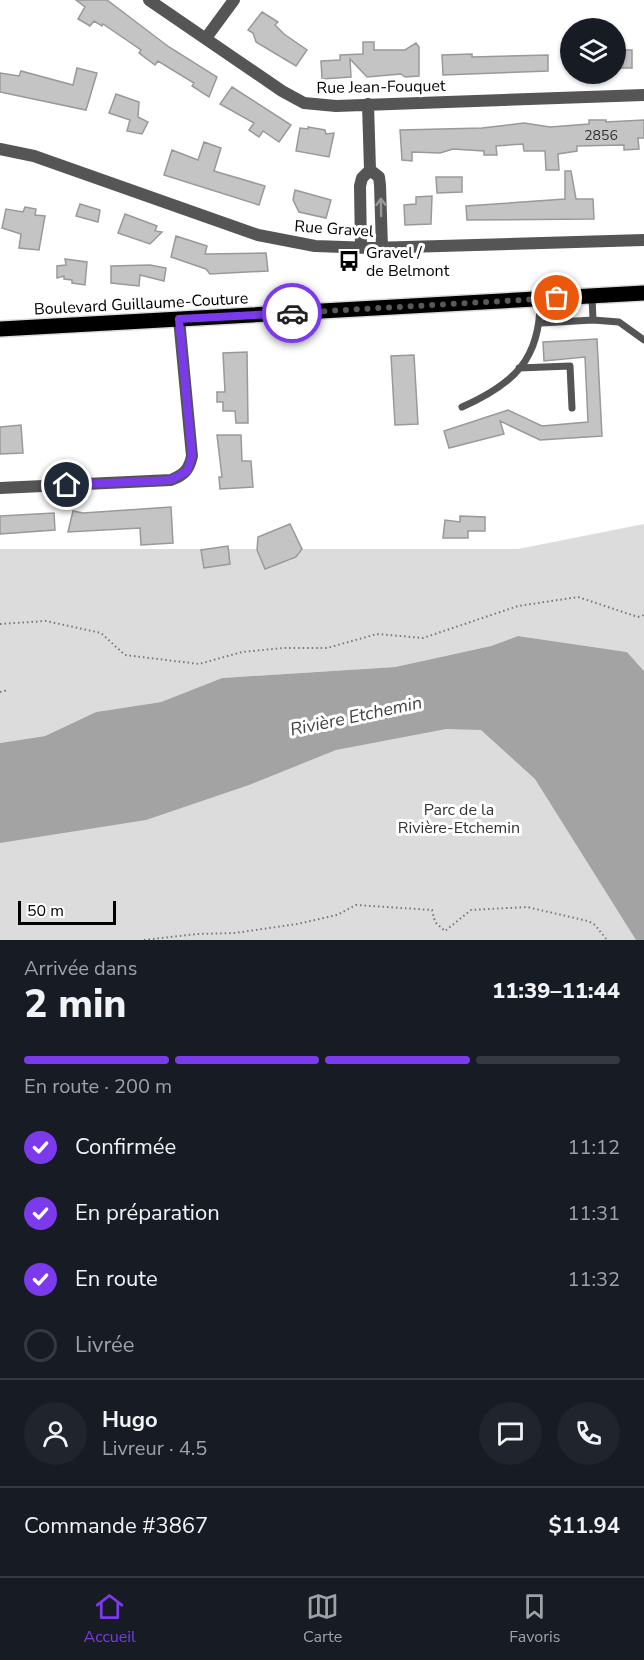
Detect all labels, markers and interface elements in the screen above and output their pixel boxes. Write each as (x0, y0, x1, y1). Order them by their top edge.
map controls (560, 18, 626, 84)
button: layers (560, 18, 626, 84)
street label: Rue Jean-Fouquet (316, 75, 446, 99)
house number: 2856 (584, 126, 618, 145)
one-way arrow (375, 197, 386, 217)
street label: Rue Gravel (294, 215, 375, 243)
place label: Gravel / de Belmont (366, 242, 450, 282)
bus stop icon: Gravel / de Belmont (337, 249, 361, 273)
pin (531, 272, 582, 323)
icon: bag (540, 281, 573, 314)
courier (262, 283, 322, 343)
street label: Boulevard Guillaume-Couture (33, 287, 249, 321)
icon: car (276, 297, 309, 330)
pin (41, 459, 92, 510)
icon: home (50, 468, 83, 501)
water label: Rivière Etchemin (288, 690, 424, 742)
park label: Parc de la Rivière-Etchemin (398, 799, 520, 839)
scale bar (18, 898, 116, 926)
text: 50 m (27, 900, 64, 922)
text: Arrivée dans (24, 955, 137, 982)
text: 11:39–11:44 (492, 976, 620, 1006)
text: 2 min (24, 978, 127, 1031)
text: En route · 200 m (24, 1073, 172, 1100)
icon: check (24, 1131, 57, 1164)
text: Confirmée (75, 1132, 176, 1162)
text: 11:12 (567, 1134, 620, 1161)
icon: check (24, 1197, 57, 1230)
text: En préparation (75, 1198, 220, 1228)
text: 11:31 (567, 1200, 620, 1227)
icon: check (24, 1263, 57, 1296)
text: En route (75, 1264, 158, 1294)
text: 11:32 (567, 1266, 620, 1293)
text: Livrée (75, 1330, 135, 1360)
button: person (24, 1402, 87, 1465)
button: chat (479, 1402, 542, 1465)
button: phone (557, 1402, 620, 1465)
text: Hugo (102, 1405, 158, 1435)
text: Livreur · 4.5 (102, 1435, 207, 1462)
text: Commande #3867 (24, 1511, 208, 1541)
text: $11.94 (549, 1511, 620, 1541)
tab: Accueil (84, 1590, 136, 1648)
tab: Carte (303, 1590, 342, 1648)
tab: Favoris (509, 1590, 560, 1648)

